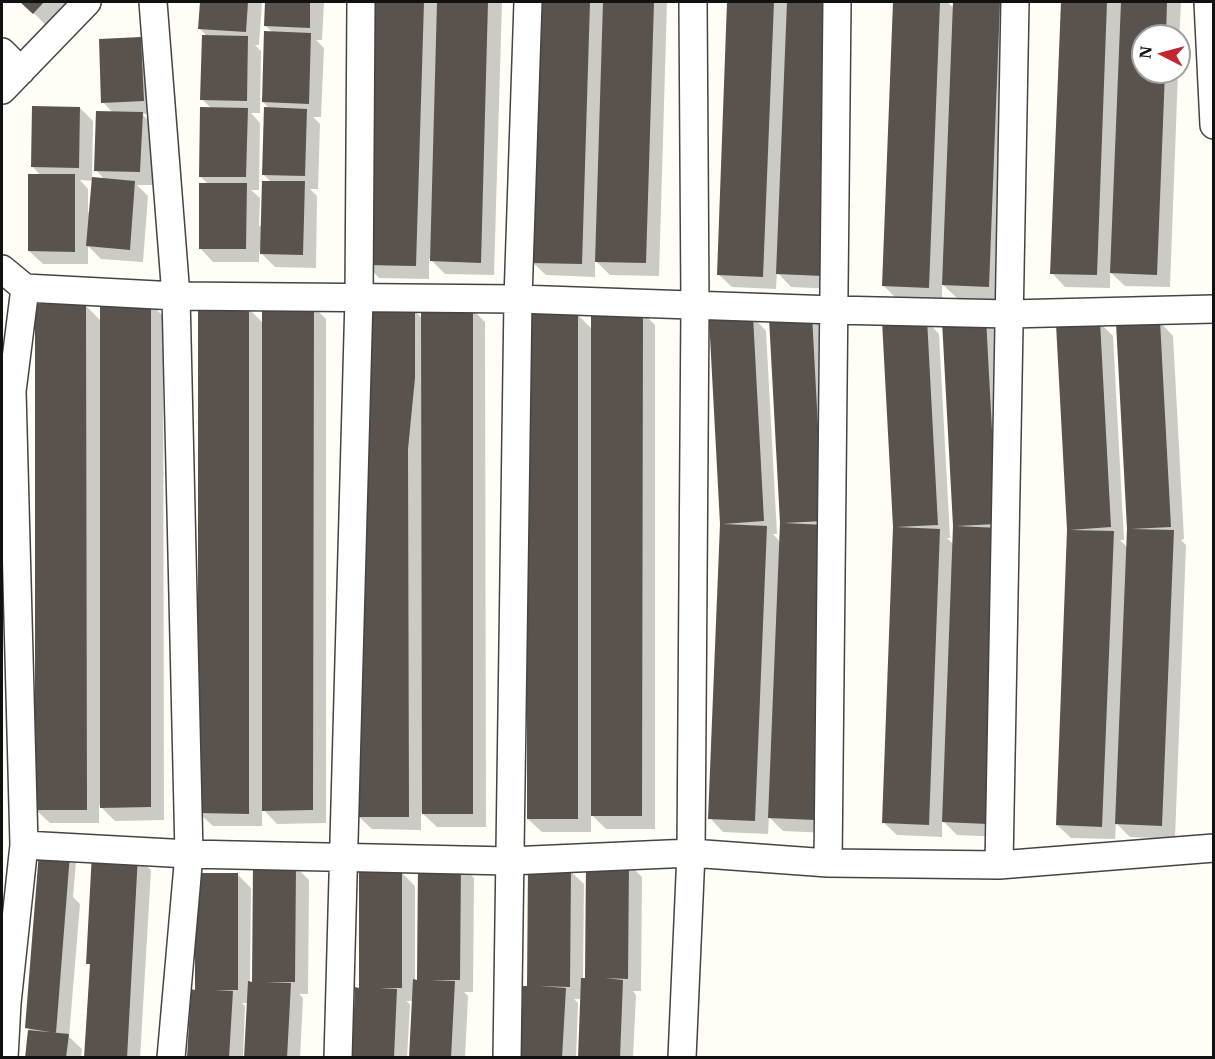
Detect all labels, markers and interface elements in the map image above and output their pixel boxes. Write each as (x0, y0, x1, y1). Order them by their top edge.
north arrow (1131, 24, 1191, 84)
text: N (1134, 45, 1156, 60)

